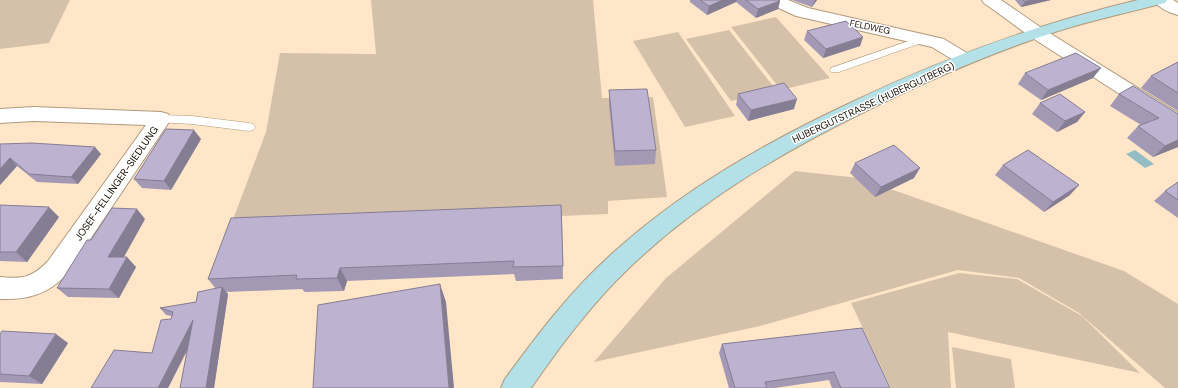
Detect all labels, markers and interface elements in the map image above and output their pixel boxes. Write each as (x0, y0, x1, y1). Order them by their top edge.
street label: FELDWEG (849, 17, 892, 37)
street label: HUBERGUTSTRASSE (HUBERGUTBERG) (790, 59, 957, 146)
street label: JOSEF-FELLINGER-SIEDLUNG (72, 123, 161, 243)

